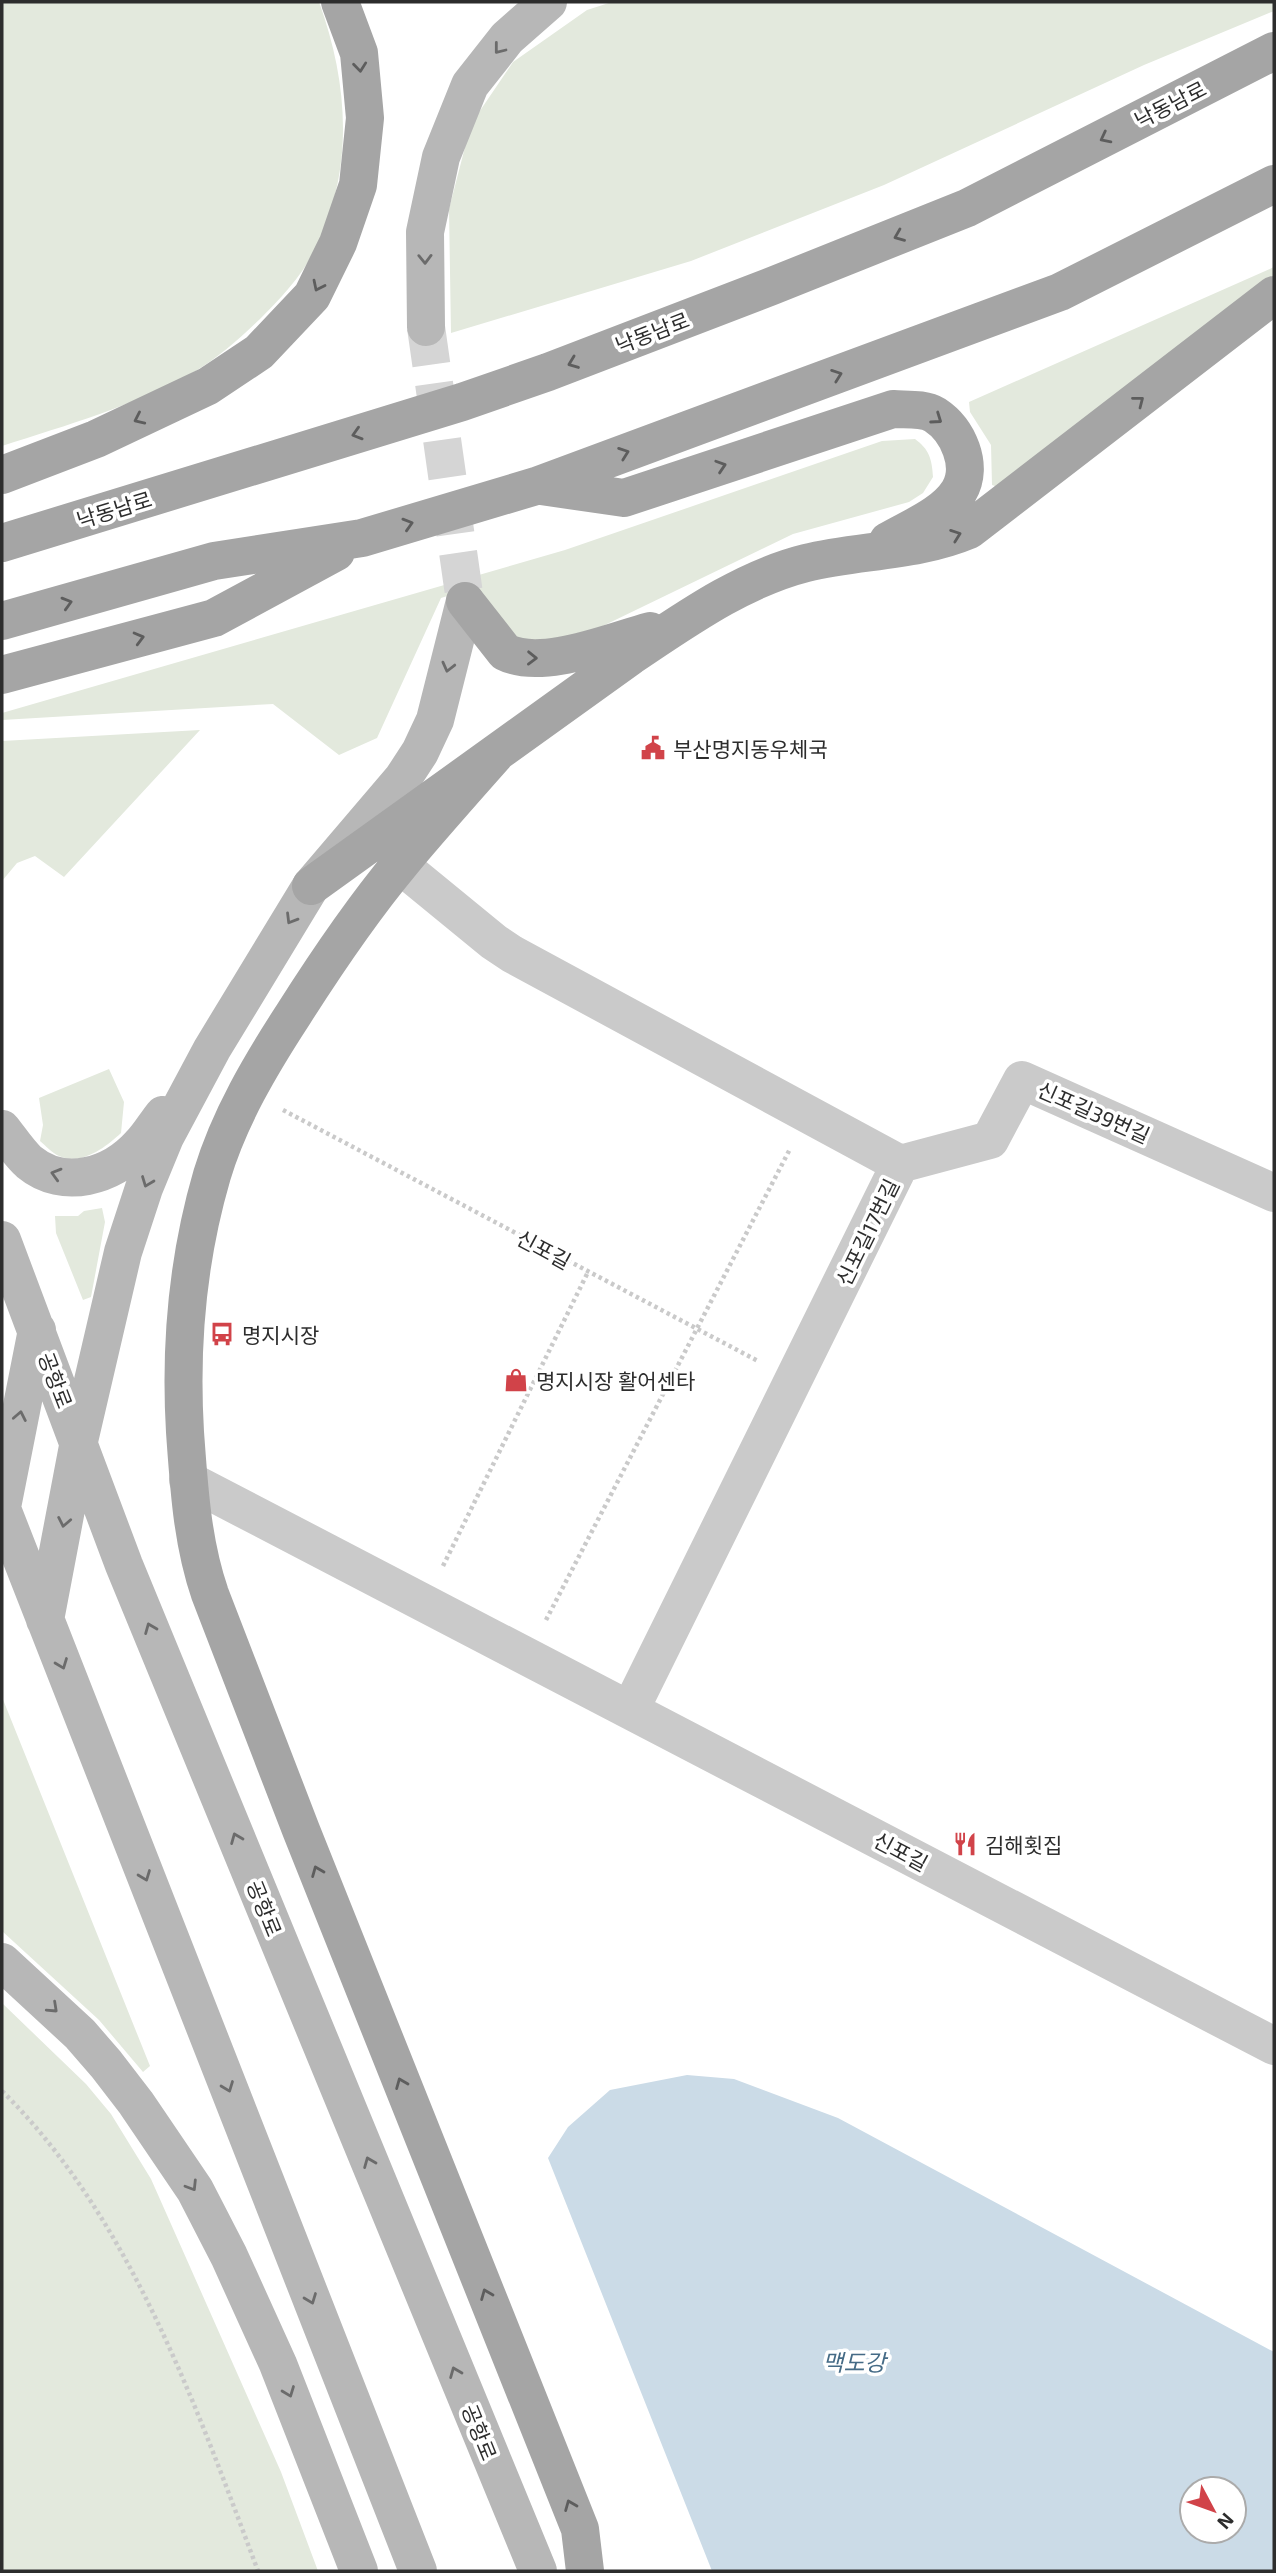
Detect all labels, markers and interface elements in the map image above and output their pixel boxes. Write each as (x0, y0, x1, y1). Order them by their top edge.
one-way arrow (494, 41, 507, 53)
one-way arrow (352, 62, 367, 73)
street label: 낙동남로 (1130, 75, 1210, 133)
one-way arrow (1100, 129, 1112, 143)
one-way arrow (894, 227, 906, 241)
one-way arrow (417, 254, 433, 265)
one-way arrow (312, 279, 326, 291)
street label: 낙동남로 (611, 306, 693, 358)
one-way arrow (568, 354, 580, 368)
one-way arrow (831, 369, 843, 383)
one-way arrow (1131, 396, 1143, 409)
one-way arrow (134, 411, 146, 425)
one-way arrow (929, 411, 941, 423)
one-way arrow (352, 426, 364, 440)
one-way arrow (617, 448, 629, 462)
one-way arrow (714, 460, 727, 474)
street label: 낙동남로 (73, 486, 155, 532)
one-way arrow (402, 518, 414, 533)
one-way arrow (949, 529, 961, 543)
one-way arrow (61, 596, 73, 611)
one-way arrow (132, 632, 144, 646)
one-way arrow (527, 650, 538, 665)
one-way arrow (442, 661, 456, 673)
public building icon: 부산명지동우체국 (639, 734, 667, 762)
place label: 부산명지동우체국 (673, 736, 828, 761)
one-way arrow (287, 911, 300, 924)
street label: 신포길39번길 (1034, 1076, 1154, 1148)
one-way arrow (50, 1168, 62, 1182)
street label: 신포길17번길 (830, 1175, 904, 1289)
one-way arrow (141, 1176, 155, 1188)
street label: 신포길 (513, 1224, 575, 1274)
bus stop icon: 명지시장 (208, 1320, 236, 1348)
place label: 명지시장 (242, 1322, 319, 1347)
street label: 공항로 (34, 1348, 78, 1412)
shop icon: 명지시장 활어센타 (502, 1366, 530, 1394)
place label: 명지시장 활어센타 (536, 1368, 695, 1393)
one-way arrow (11, 1410, 26, 1422)
one-way arrow (57, 1516, 72, 1528)
one-way arrow (144, 1622, 158, 1634)
one-way arrow (53, 1657, 67, 1669)
street label: 신포길 (870, 1826, 932, 1876)
restaurant icon: 김해횟집 (951, 1830, 979, 1858)
place label: 김해횟집 (985, 1832, 1062, 1857)
one-way arrow (230, 1833, 244, 1846)
one-way arrow (312, 1866, 326, 1878)
one-way arrow (136, 1869, 150, 1881)
street label: 공항로 (243, 1876, 287, 1940)
one-way arrow (44, 2000, 57, 2012)
one-way arrow (396, 2077, 410, 2089)
one-way arrow (219, 2081, 233, 2093)
one-way arrow (363, 2157, 377, 2169)
one-way arrow (184, 2179, 197, 2192)
one-way arrow (480, 2288, 494, 2300)
one-way arrow (302, 2293, 316, 2305)
water label: 맥도강 (822, 2348, 889, 2376)
one-way arrow (450, 2367, 464, 2379)
one-way arrow (281, 2386, 295, 2398)
street label: 공항로 (458, 2400, 502, 2464)
north arrow (1178, 2475, 1248, 2545)
one-way arrow (564, 2500, 578, 2512)
text: N (1213, 2509, 1239, 2534)

